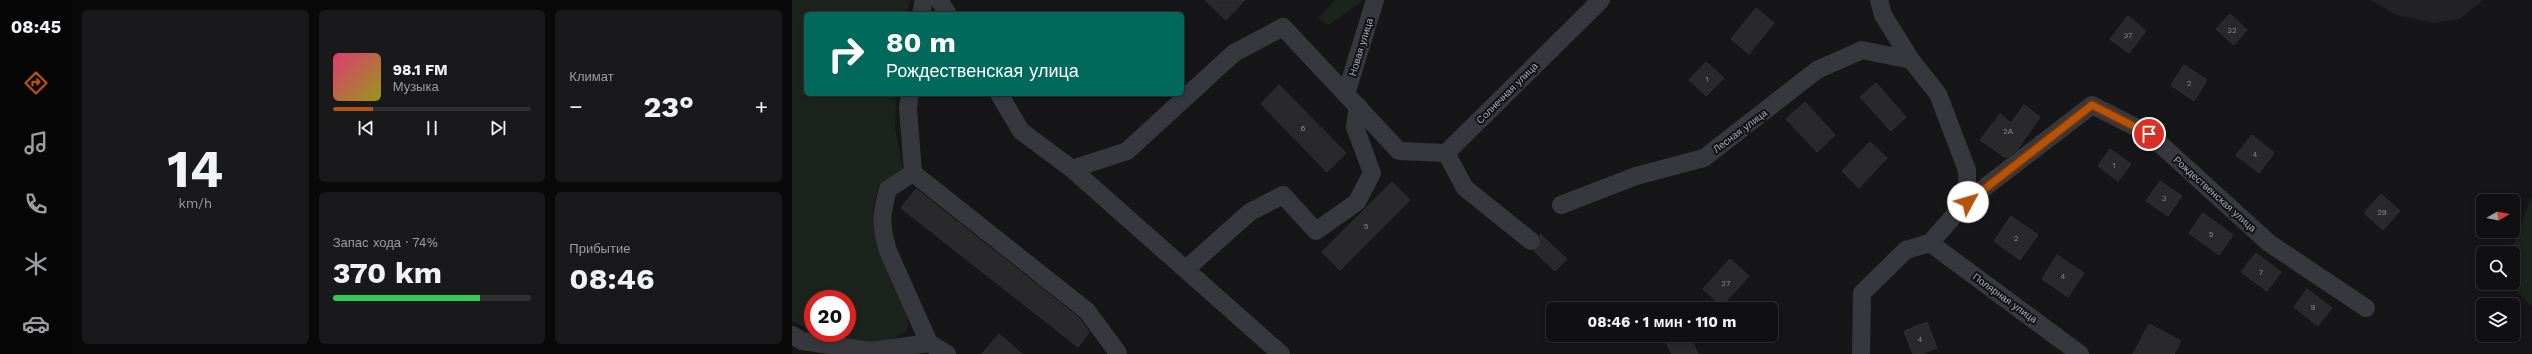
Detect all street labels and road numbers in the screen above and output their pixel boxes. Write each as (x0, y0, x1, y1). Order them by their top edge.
street label: Новая улица (1347, 16, 1375, 77)
street label: Солнечная улица (1474, 60, 1540, 126)
street label: Лесная улица (1711, 107, 1769, 155)
street label: Рождественская улица (2172, 154, 2259, 234)
street label: Полярная улица (1971, 271, 2040, 325)

